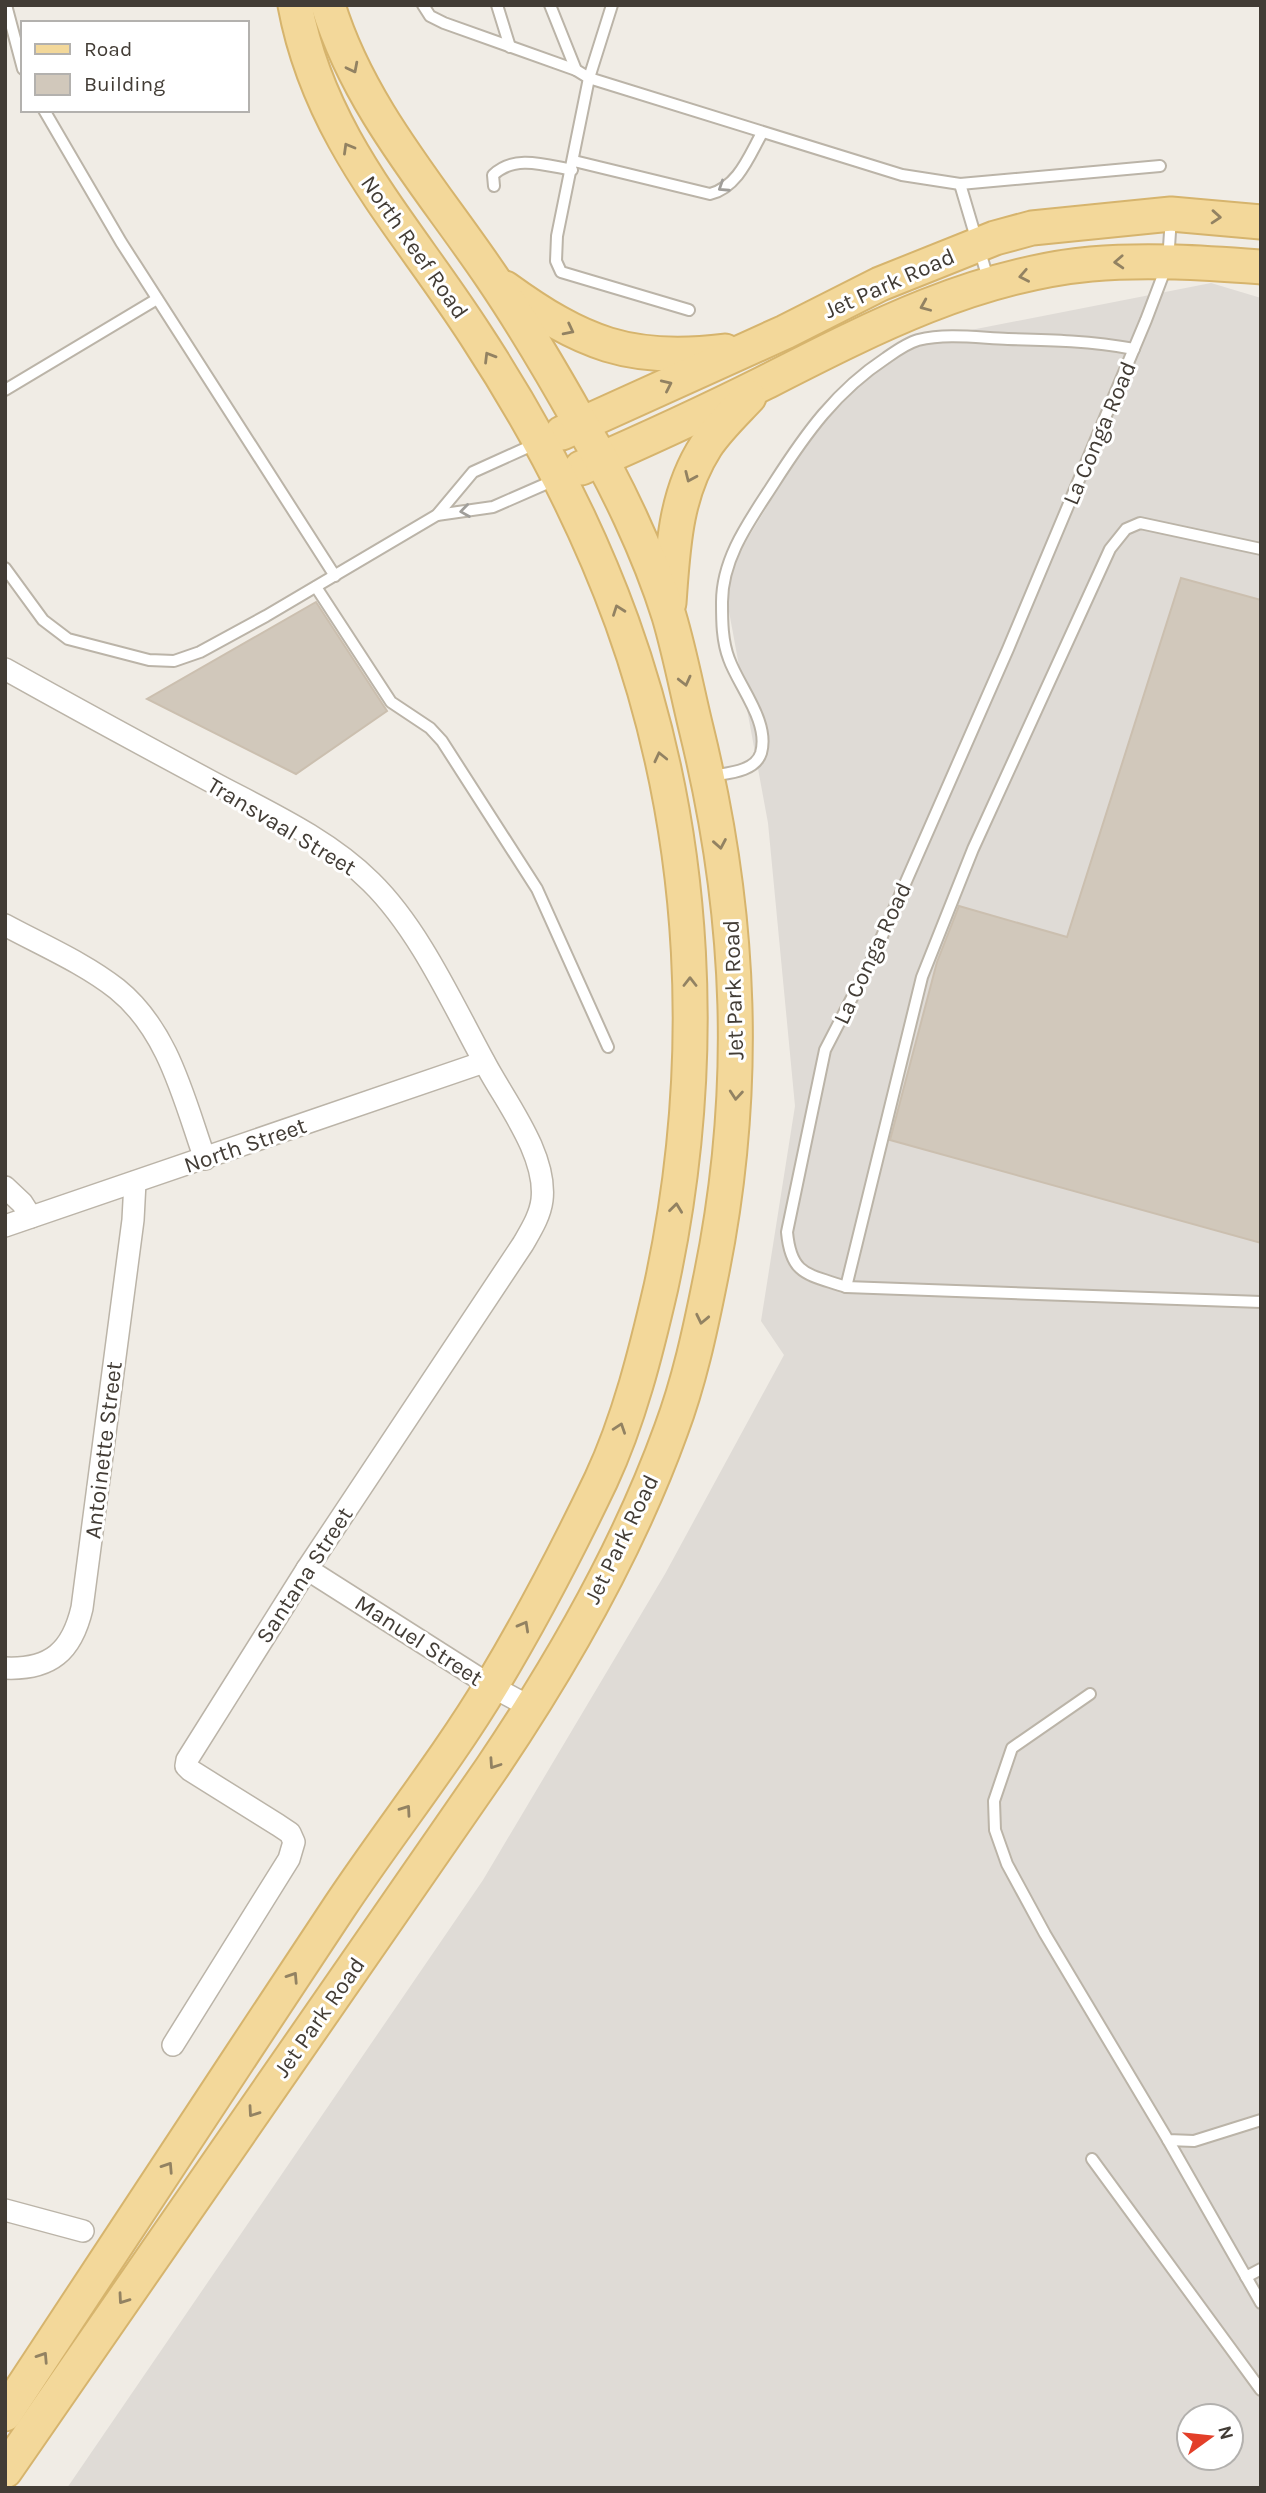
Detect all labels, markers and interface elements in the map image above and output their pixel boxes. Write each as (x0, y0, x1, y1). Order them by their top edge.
legend (21, 21, 248, 112)
text: Road (84, 37, 132, 61)
one-way arrow (345, 61, 359, 74)
text: Building (84, 72, 165, 96)
one-way arrow (343, 143, 356, 155)
street label: North Reef Road (355, 170, 474, 324)
one-way arrow (718, 178, 731, 191)
one-way arrow (1211, 209, 1222, 224)
street label: Jet Park Road (820, 243, 959, 324)
one-way arrow (1114, 255, 1125, 270)
one-way arrow (1018, 268, 1030, 283)
one-way arrow (920, 298, 932, 312)
one-way arrow (561, 322, 574, 336)
one-way arrow (484, 351, 497, 364)
street label: La Conga Road (1057, 357, 1142, 509)
one-way arrow (660, 379, 672, 393)
one-way arrow (684, 470, 698, 482)
one-way arrow (459, 503, 471, 518)
one-way arrow (612, 605, 626, 617)
one-way arrow (677, 675, 691, 687)
one-way arrow (653, 751, 668, 763)
street label: Transvaal Street (202, 771, 361, 882)
one-way arrow (712, 838, 727, 850)
street label: La Conga Road (828, 878, 917, 1028)
street label: Jet Park Road (718, 919, 749, 1061)
one-way arrow (682, 976, 698, 987)
one-way arrow (729, 1089, 744, 1100)
street label: North Street (180, 1112, 310, 1179)
one-way arrow (668, 1203, 683, 1214)
one-way arrow (696, 1313, 711, 1325)
street label: Antoinette Street (79, 1359, 128, 1540)
one-way arrow (612, 1423, 626, 1435)
street label: Jet Park Road (579, 1470, 664, 1608)
street label: Santana Street (250, 1502, 359, 1648)
street label: Manuel Street (350, 1589, 488, 1692)
one-way arrow (516, 1621, 529, 1633)
one-way arrow (490, 1756, 502, 1769)
one-way arrow (398, 1805, 410, 1818)
street label: Jet Park Road (268, 1952, 371, 2082)
one-way arrow (285, 1972, 298, 1985)
one-way arrow (249, 2104, 261, 2117)
one-way arrow (160, 2162, 172, 2175)
one-way arrow (119, 2291, 131, 2304)
one-way arrow (34, 2352, 47, 2365)
north arrow (1175, 2402, 1245, 2472)
text: N (1213, 2423, 1238, 2442)

